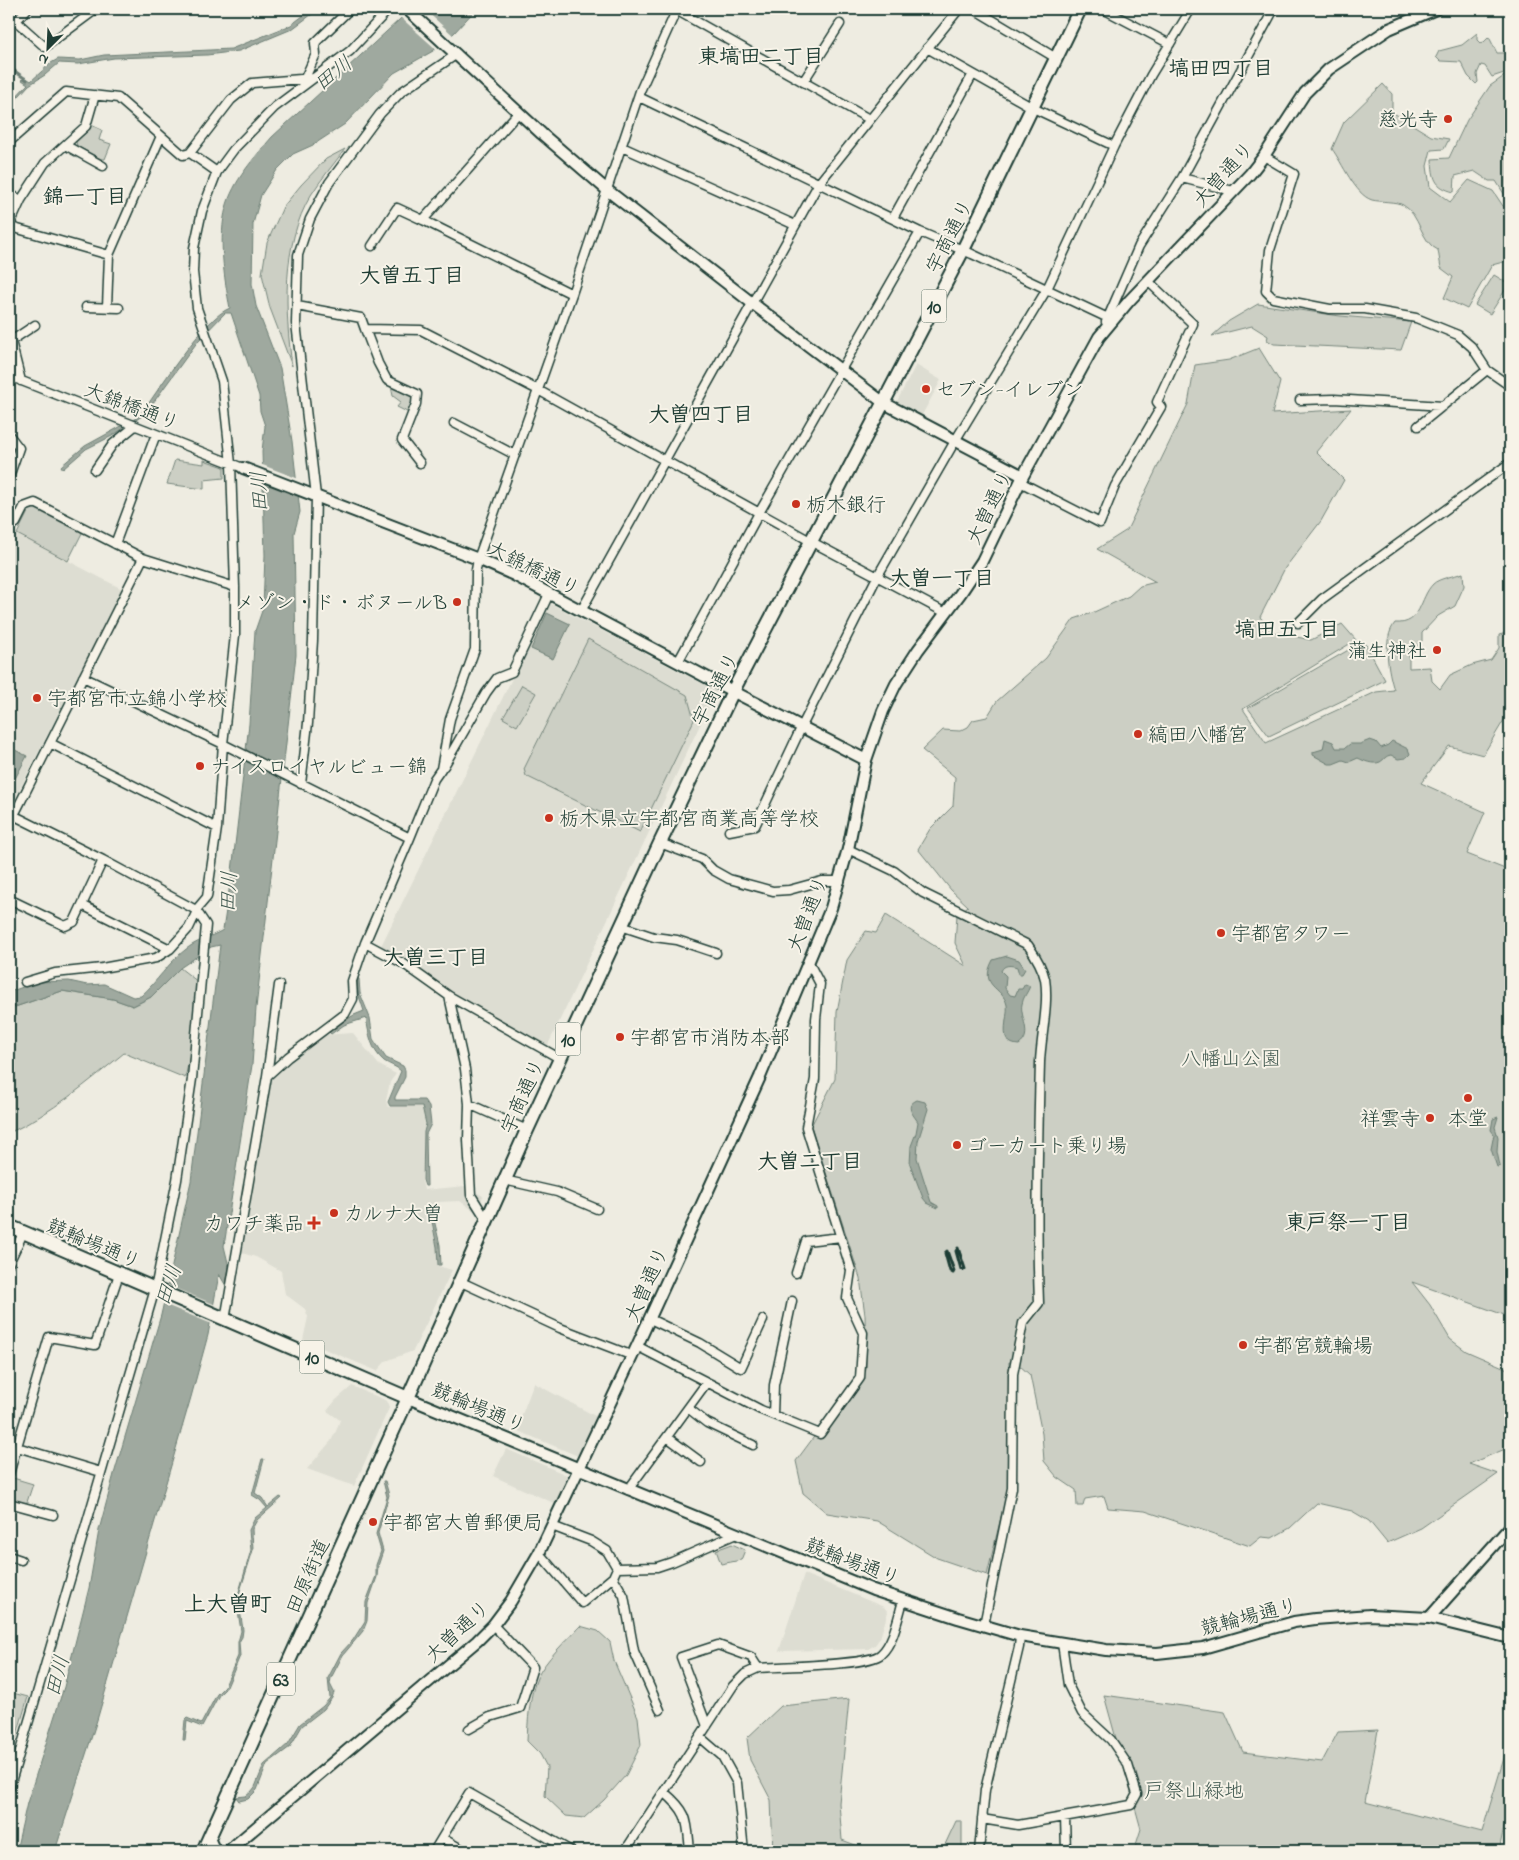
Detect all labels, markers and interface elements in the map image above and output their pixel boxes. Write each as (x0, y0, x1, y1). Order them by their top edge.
north arrow (22, 22, 72, 72)
district label: 東塙田二丁目 (698, 43, 824, 73)
text: N (35, 47, 52, 70)
water label: 田川 (308, 50, 360, 99)
district label: 塙田四丁目 (1169, 55, 1274, 85)
place label: 慈光寺 (1378, 107, 1438, 136)
marker: 慈光寺 (1442, 113, 1454, 125)
street label: 大曽通り (1187, 136, 1262, 215)
district label: 錦一丁目 (43, 183, 127, 213)
street label: 宇商通り (920, 195, 982, 279)
district label: 大曽五丁目 (360, 262, 465, 292)
road number: 10 (922, 290, 946, 322)
street label: 大錦橋通り (79, 377, 183, 440)
place label: セブン-イレブン (936, 377, 1084, 406)
marker: セブン-イレブン (920, 383, 932, 395)
district label: 大曽四丁目 (649, 401, 754, 431)
street label: 大曽通り (961, 466, 1022, 550)
water label: 田川 (245, 470, 277, 514)
place label: 栃木銀行 (806, 492, 886, 521)
marker: 栃木銀行 (790, 498, 802, 510)
street label: 大錦橋通り (482, 535, 584, 605)
district label: 大曽一丁目 (890, 565, 995, 595)
place label: メゾン・ド・ボヌールB (235, 590, 447, 619)
marker: メゾン・ド・ボヌールB (451, 596, 463, 608)
district label: 塙田五丁目 (1235, 616, 1340, 646)
place label: 蒲生神社 (1347, 638, 1427, 667)
marker: 蒲生神社 (1431, 644, 1443, 656)
street label: 宇商通り (686, 648, 748, 732)
place label: 宇都宮市立錦小学校 (47, 686, 227, 715)
marker: 宇都宮市立錦小学校 (31, 692, 43, 704)
place label: 縞田八幡宮 (1148, 722, 1248, 751)
marker: 縞田八幡宮 (1132, 728, 1144, 740)
place label: ナイスロイヤルビュー錦 (210, 754, 427, 783)
marker: ナイスロイヤルビュー錦 (194, 760, 206, 772)
place label: 栃木県立宇都宮商業高等学校 (559, 806, 819, 835)
marker: 栃木県立宇都宮商業高等学校 (543, 812, 555, 824)
water label: 田川 (214, 870, 246, 914)
street label: 大曽通り (781, 872, 837, 957)
place label: 宇都宮タワー (1231, 921, 1351, 950)
marker: 宇都宮タワー (1215, 927, 1227, 939)
district label: 大曽三丁目 (384, 944, 489, 974)
road number: 10 (556, 1022, 580, 1056)
place label: 宇都宮市消防本部 (630, 1025, 790, 1054)
marker: 宇都宮市消防本部 (614, 1031, 626, 1043)
park label: 八幡山公園 (1181, 1046, 1281, 1075)
street label: 宇商通り (495, 1055, 554, 1139)
marker: 本堂 (1462, 1092, 1474, 1104)
place label: 祥雲寺 (1360, 1106, 1420, 1135)
place label: 本堂 (1448, 1106, 1488, 1135)
marker: 祥雲寺 (1424, 1112, 1436, 1124)
place label: ゴーカート乗り場 (967, 1133, 1127, 1162)
marker: ゴーカート乗り場 (951, 1139, 963, 1151)
district label: 大曽二丁目 (758, 1148, 863, 1178)
place label: カルナ大曽 (344, 1201, 443, 1230)
marker: カルナ大曽 (328, 1207, 340, 1219)
district label: 東戸祭一丁目 (1285, 1209, 1411, 1239)
place label: カワチ薬品 (204, 1211, 304, 1240)
street label: 競輪場通り (41, 1212, 145, 1278)
marker: カワチ薬品 (308, 1217, 320, 1229)
street label: 大曽通り (619, 1243, 678, 1327)
water label: 田川 (149, 1261, 191, 1310)
place label: 宇都宮競輪場 (1253, 1333, 1373, 1362)
marker: 宇都宮競輪場 (1237, 1339, 1249, 1351)
road number: 10 (300, 1340, 324, 1374)
street label: 競輪場通り (426, 1376, 530, 1442)
place label: 宇都宮大曽郵便局 (383, 1510, 543, 1539)
marker: 宇都宮大曽郵便局 (367, 1516, 379, 1528)
street label: 競輪場通り (800, 1532, 904, 1595)
street label: 田原街道 (280, 1535, 339, 1619)
district label: 上大曽町 (184, 1590, 272, 1622)
street label: 競輪場通り (1198, 1592, 1302, 1645)
street label: 大曽通り (420, 1595, 498, 1671)
water label: 田川 (39, 1652, 79, 1701)
road number: 63 (267, 1662, 295, 1696)
park label: 戸祭山緑地 (1144, 1778, 1244, 1807)

